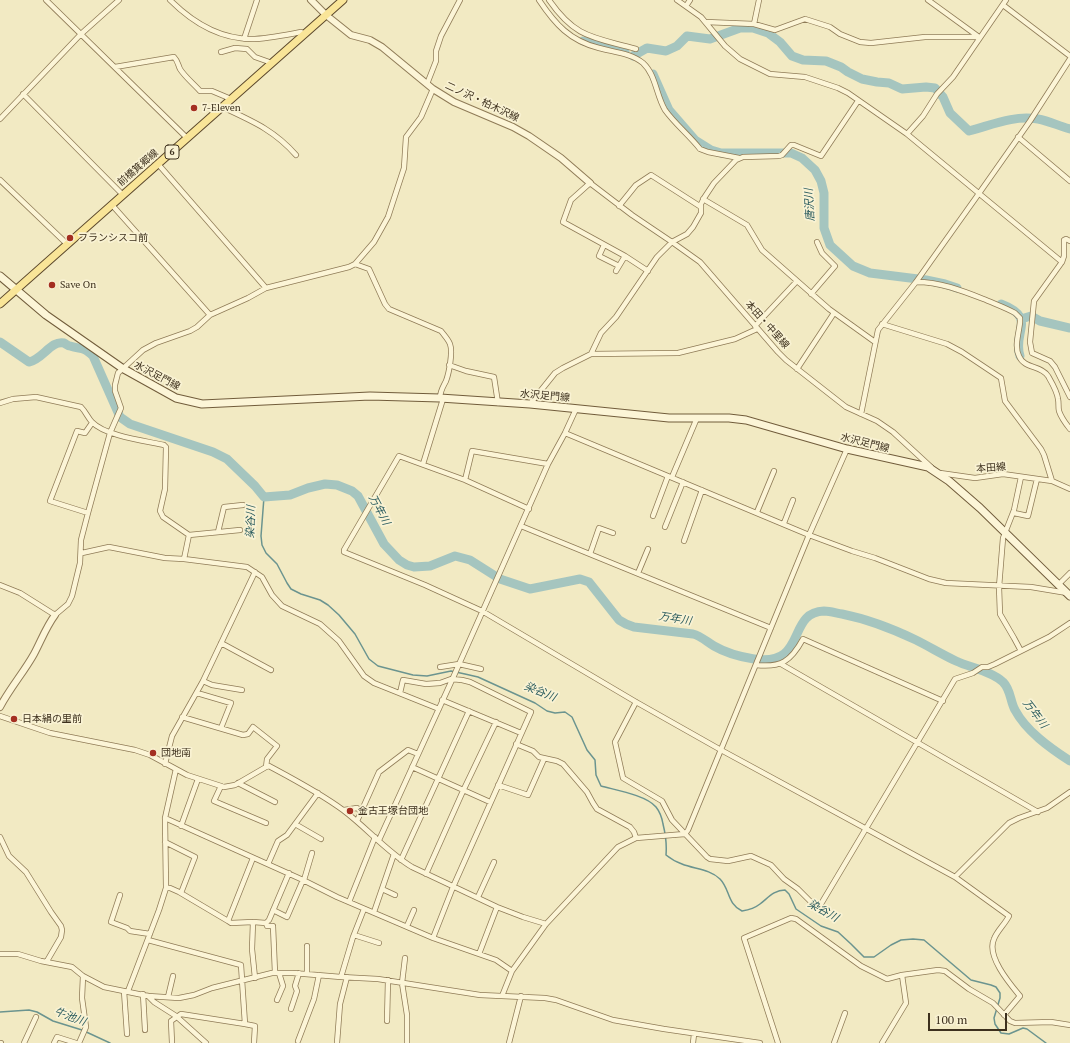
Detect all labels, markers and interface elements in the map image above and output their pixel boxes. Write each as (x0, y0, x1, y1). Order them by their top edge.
street label: 二ノ沢・柏木沢線 (443, 80, 521, 124)
place label: 7-Eleven (202, 102, 241, 114)
marker: 7-Eleven (189, 103, 199, 113)
road number: 6 (165, 145, 179, 159)
street label: 前橋箕郷線 (115, 147, 161, 189)
water label: 唐沢川 (803, 188, 817, 222)
place label: フランシスコ前 (78, 232, 148, 244)
marker: フランシスコ前 (65, 233, 75, 243)
place label: Save On (60, 279, 96, 291)
marker: Save On (47, 280, 57, 290)
street label: 本田・中里線 (742, 299, 792, 351)
street label: 水沢足門線 (132, 359, 182, 393)
street label: 水沢足門線 (520, 388, 570, 404)
street label: 水沢足門線 (839, 431, 891, 455)
street label: 本田線 (976, 461, 1006, 475)
water label: 万年川 (365, 492, 393, 528)
water label: 染谷川 (244, 505, 258, 539)
water label: 万年川 (658, 610, 692, 628)
water label: 染谷川 (522, 680, 558, 704)
water label: 万年川 (1020, 697, 1050, 731)
place label: 日本絹の里前 (22, 713, 82, 725)
marker: 日本絹の里前 (9, 714, 19, 724)
place label: 団地南 (161, 747, 191, 759)
marker: 団地南 (148, 748, 158, 758)
place label: 金古王塚台団地 (358, 805, 428, 817)
marker: 金古王塚台団地 (345, 806, 355, 816)
water label: 染谷川 (805, 897, 841, 925)
water label: 牛池川 (52, 1005, 88, 1029)
scale bar (930, 1005, 1009, 1031)
text: 100 m (935, 1012, 967, 1027)

